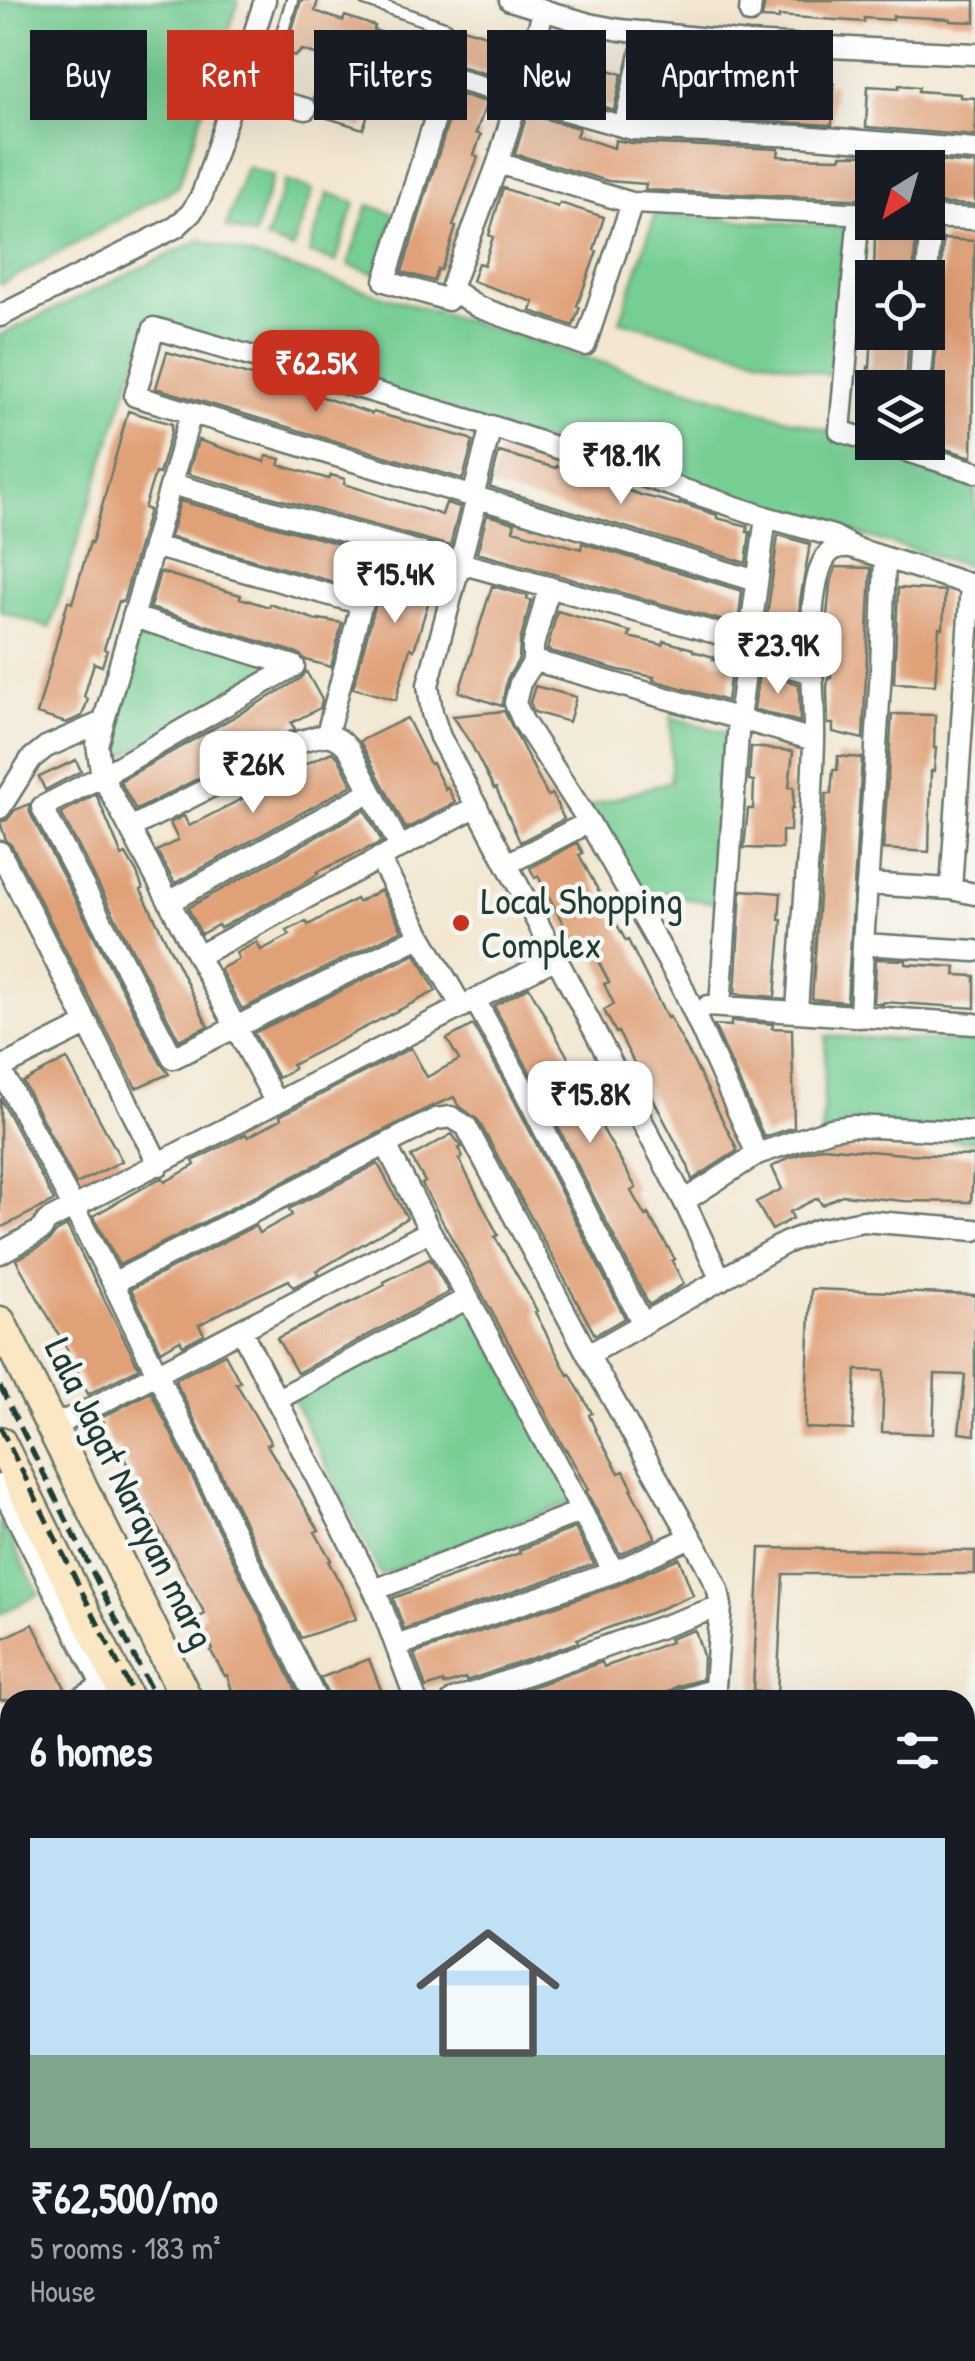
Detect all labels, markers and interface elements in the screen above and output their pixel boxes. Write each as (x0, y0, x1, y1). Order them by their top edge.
chip: Buy (30, 30, 147, 120)
chip: Rent (167, 30, 294, 120)
chip: Filters (314, 30, 467, 120)
chip: New (487, 30, 606, 120)
chip: Apartment (626, 30, 833, 120)
north arrow (855, 150, 945, 240)
map controls (855, 150, 945, 460)
button: locate (855, 260, 945, 350)
pin: ₹62.5K (235, 330, 397, 415)
text: ₹62.5K (274, 341, 358, 384)
button: layers (855, 370, 945, 460)
pin: ₹18.1K (540, 422, 702, 507)
text: ₹18.1K (582, 433, 660, 476)
pin: ₹15.4K (314, 541, 476, 626)
text: ₹15.4K (355, 552, 435, 595)
pin: ₹23.9K (697, 612, 859, 697)
text: ₹23.9K (737, 623, 819, 666)
pin: ₹26K (194, 731, 312, 816)
text: ₹26K (222, 742, 284, 785)
place label: Local Shopping Complex (481, 874, 683, 970)
marker: Local Shopping Complex (450, 912, 472, 934)
pin: ₹15.8K (509, 1061, 671, 1146)
text: ₹15.8K (550, 1072, 630, 1115)
street label: Lala Jagat Narayan marg (33, 1329, 229, 1656)
text: 6 homes (30, 1722, 152, 1779)
icon: filters (890, 1723, 945, 1778)
icon: home (398, 1903, 578, 2083)
text: ₹62,500/mo (30, 2169, 218, 2226)
text: 5 rooms · 183 m² (30, 2226, 221, 2269)
text: House (30, 2269, 96, 2312)

